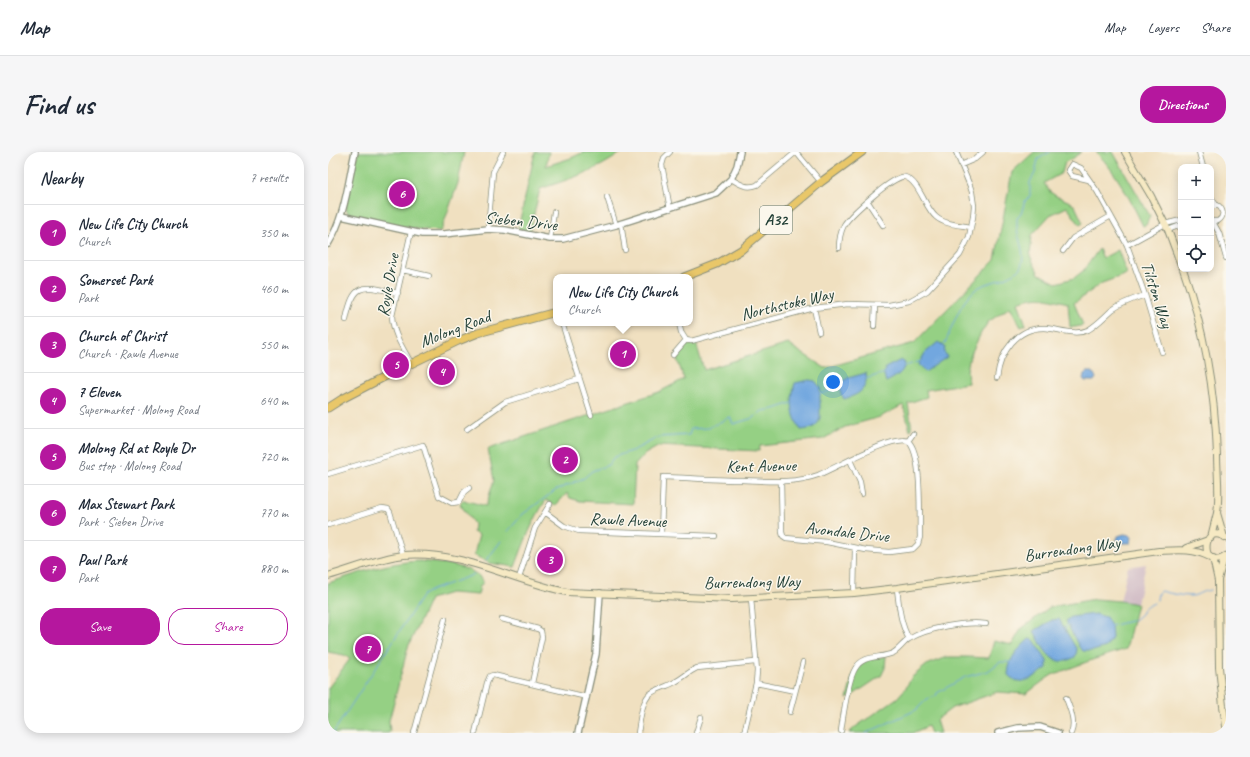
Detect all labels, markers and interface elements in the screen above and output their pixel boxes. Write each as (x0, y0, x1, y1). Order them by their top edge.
text: Map (20, 16, 50, 40)
text: Map (1104, 19, 1126, 36)
text: Layers (1148, 19, 1179, 36)
text: Share (1201, 19, 1230, 36)
button: Directions (1140, 86, 1226, 123)
text: Find us (24, 87, 94, 122)
map controls (1178, 164, 1214, 272)
button: + (1178, 164, 1214, 200)
text: Nearby (40, 168, 83, 189)
text: 7 results (250, 170, 288, 186)
pin: 6 (389, 179, 415, 209)
button: − (1178, 200, 1214, 236)
road number: A32 (760, 206, 792, 234)
street label: Sieben Drive (484, 207, 560, 235)
text: New Life City Church (78, 215, 188, 234)
text: 1 (50, 225, 56, 241)
text: 350 m (260, 225, 288, 241)
text: Church (78, 234, 111, 250)
button: locate (1178, 236, 1214, 272)
street label: Royle Drive (372, 251, 404, 318)
street label: Tilston Way (1137, 259, 1178, 332)
text: Somerset Park (78, 271, 153, 290)
popup (553, 274, 693, 326)
text: 2 (50, 281, 56, 297)
text: 460 m (260, 281, 288, 297)
text: New Life City Church (568, 283, 678, 302)
street label: Northstoke Way (739, 283, 836, 325)
text: Park (78, 290, 99, 306)
text: Church (568, 302, 601, 318)
street label: Molong Road (417, 305, 495, 352)
text: Church of Christ (78, 327, 166, 346)
text: 3 (50, 337, 56, 353)
text: 550 m (260, 337, 288, 353)
pin: 1 (610, 339, 636, 369)
text: Church · Rawle Avenue (78, 346, 178, 362)
pin: 5 (383, 350, 409, 380)
pin: 4 (429, 357, 455, 387)
your location (823, 372, 843, 392)
text: 7 Eleven (78, 383, 121, 402)
text: 4 (50, 393, 56, 409)
text: 640 m (260, 393, 288, 409)
text: Supermarket · Molong Road (78, 402, 199, 418)
text: Molong Rd at Royle Dr (78, 439, 195, 458)
pin: 2 (552, 445, 578, 475)
text: 5 (50, 449, 56, 465)
text: 720 m (260, 449, 288, 465)
street label: Kent Avenue (726, 455, 798, 477)
text: Bus stop · Molong Road (78, 458, 181, 474)
text: Max Stewart Park (78, 495, 174, 514)
text: 6 (50, 505, 56, 521)
text: 770 m (260, 505, 288, 521)
street label: Rawle Avenue (589, 508, 668, 532)
text: Park · Sieben Drive (78, 514, 163, 530)
street label: Avondale Drive (804, 517, 891, 547)
street label: Burrendong Way (1023, 532, 1122, 566)
pin: 3 (537, 545, 563, 575)
text: Paul Park (78, 551, 127, 570)
text: 7 (50, 561, 56, 577)
text: 880 m (260, 561, 288, 577)
text: Park (78, 570, 99, 586)
street label: Burrendong Way (704, 571, 801, 593)
button: Save (40, 608, 160, 645)
button: Share (168, 608, 288, 645)
pin: 7 (355, 634, 381, 664)

